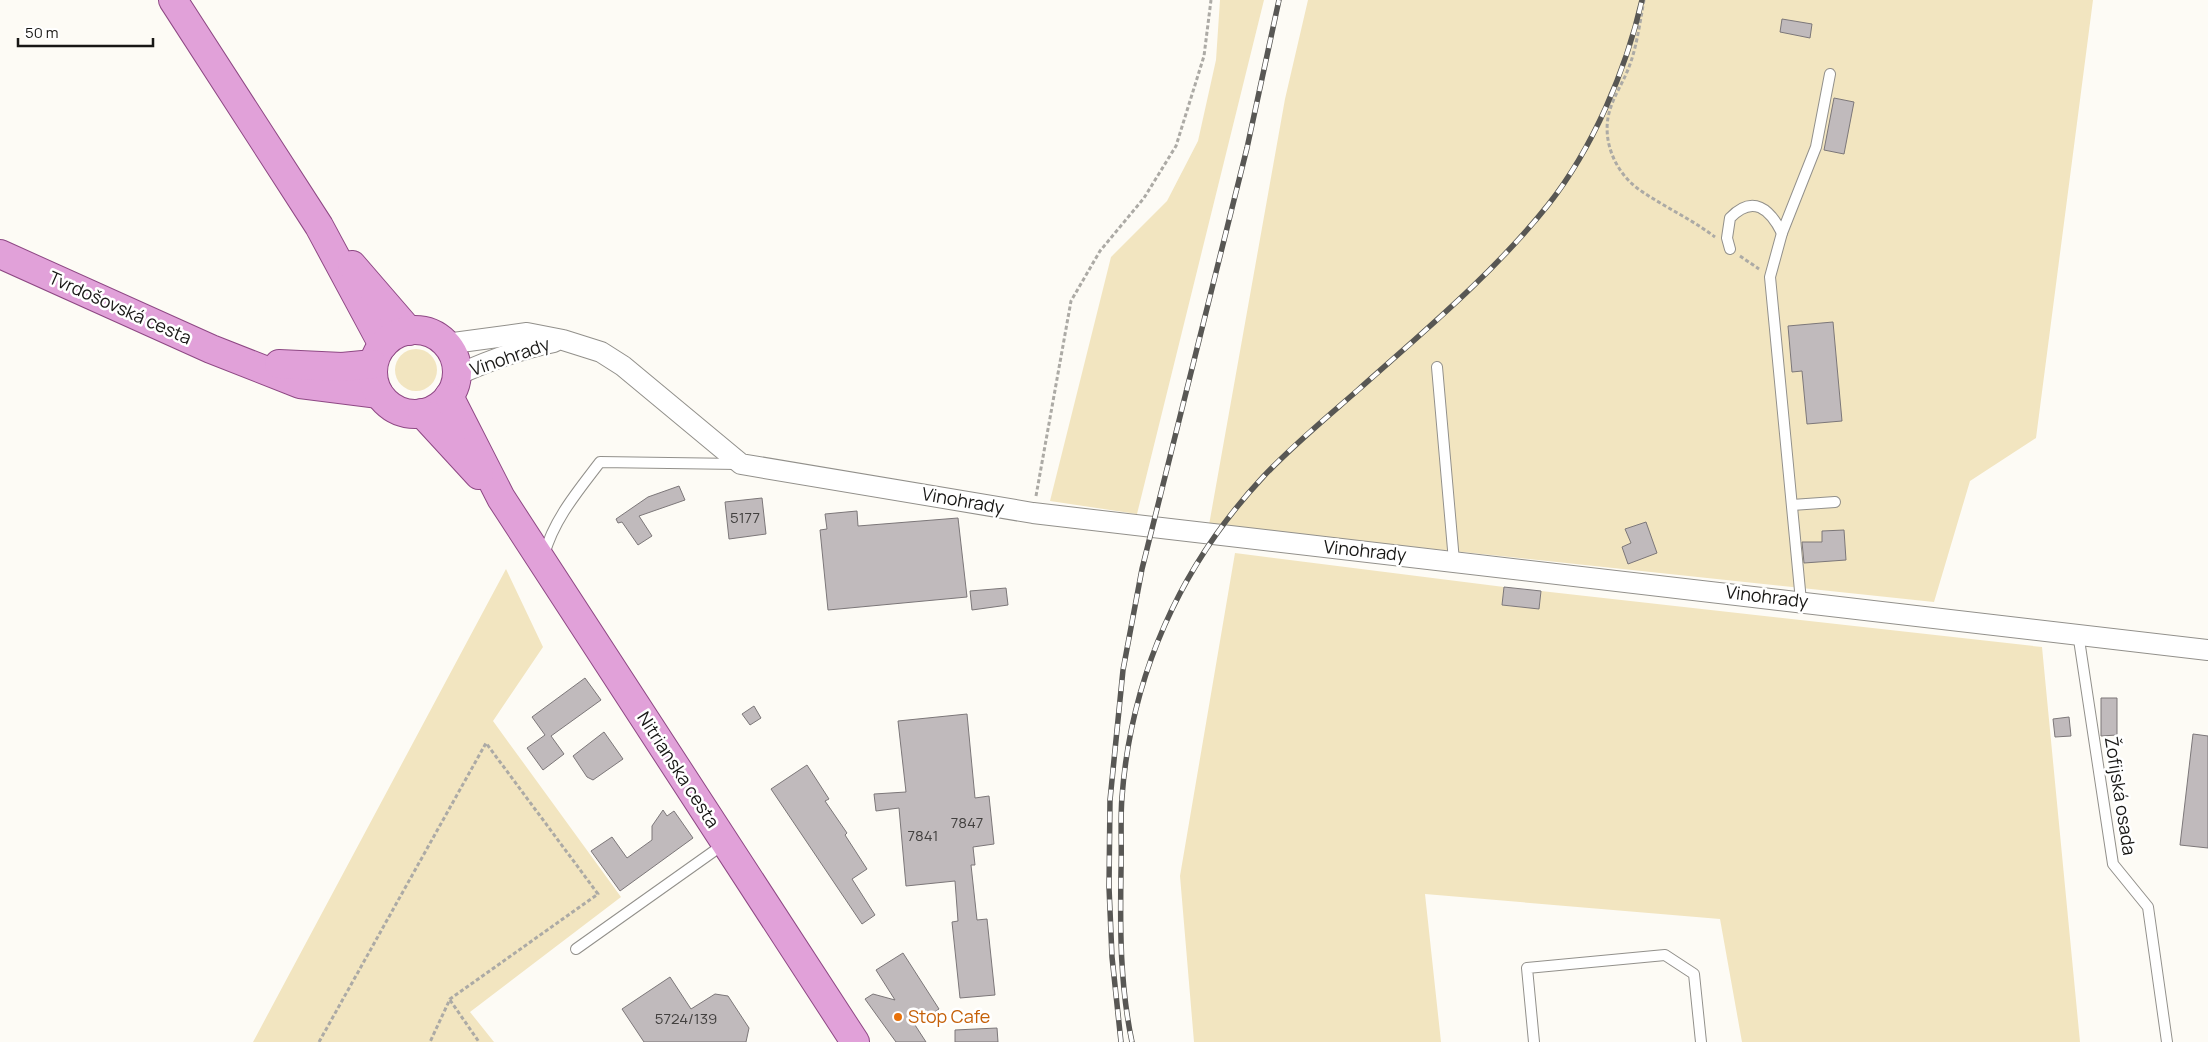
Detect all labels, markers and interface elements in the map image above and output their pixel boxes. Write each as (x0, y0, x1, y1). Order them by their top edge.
scale bar (18, 15, 152, 47)
text: 50 m (25, 22, 59, 43)
street label: Tvrdošovská cesta (45, 265, 195, 349)
street label: Vinohrady (467, 331, 553, 381)
street label: Vinohrady (920, 481, 1007, 519)
house number: 5177 (730, 507, 760, 528)
street label: Vinohrady (1323, 534, 1408, 566)
street label: Vinohrady (1724, 579, 1810, 613)
street label: Nitrianska cesta (632, 707, 725, 832)
street label: Žofijská osada (2100, 735, 2142, 857)
house number: 7847 (951, 812, 983, 833)
house number: 7841 (908, 825, 938, 846)
place label: Stop Cafe (908, 1004, 990, 1028)
house number: 5724/139 (655, 1008, 717, 1029)
marker: Stop Cafe (892, 1011, 904, 1023)

